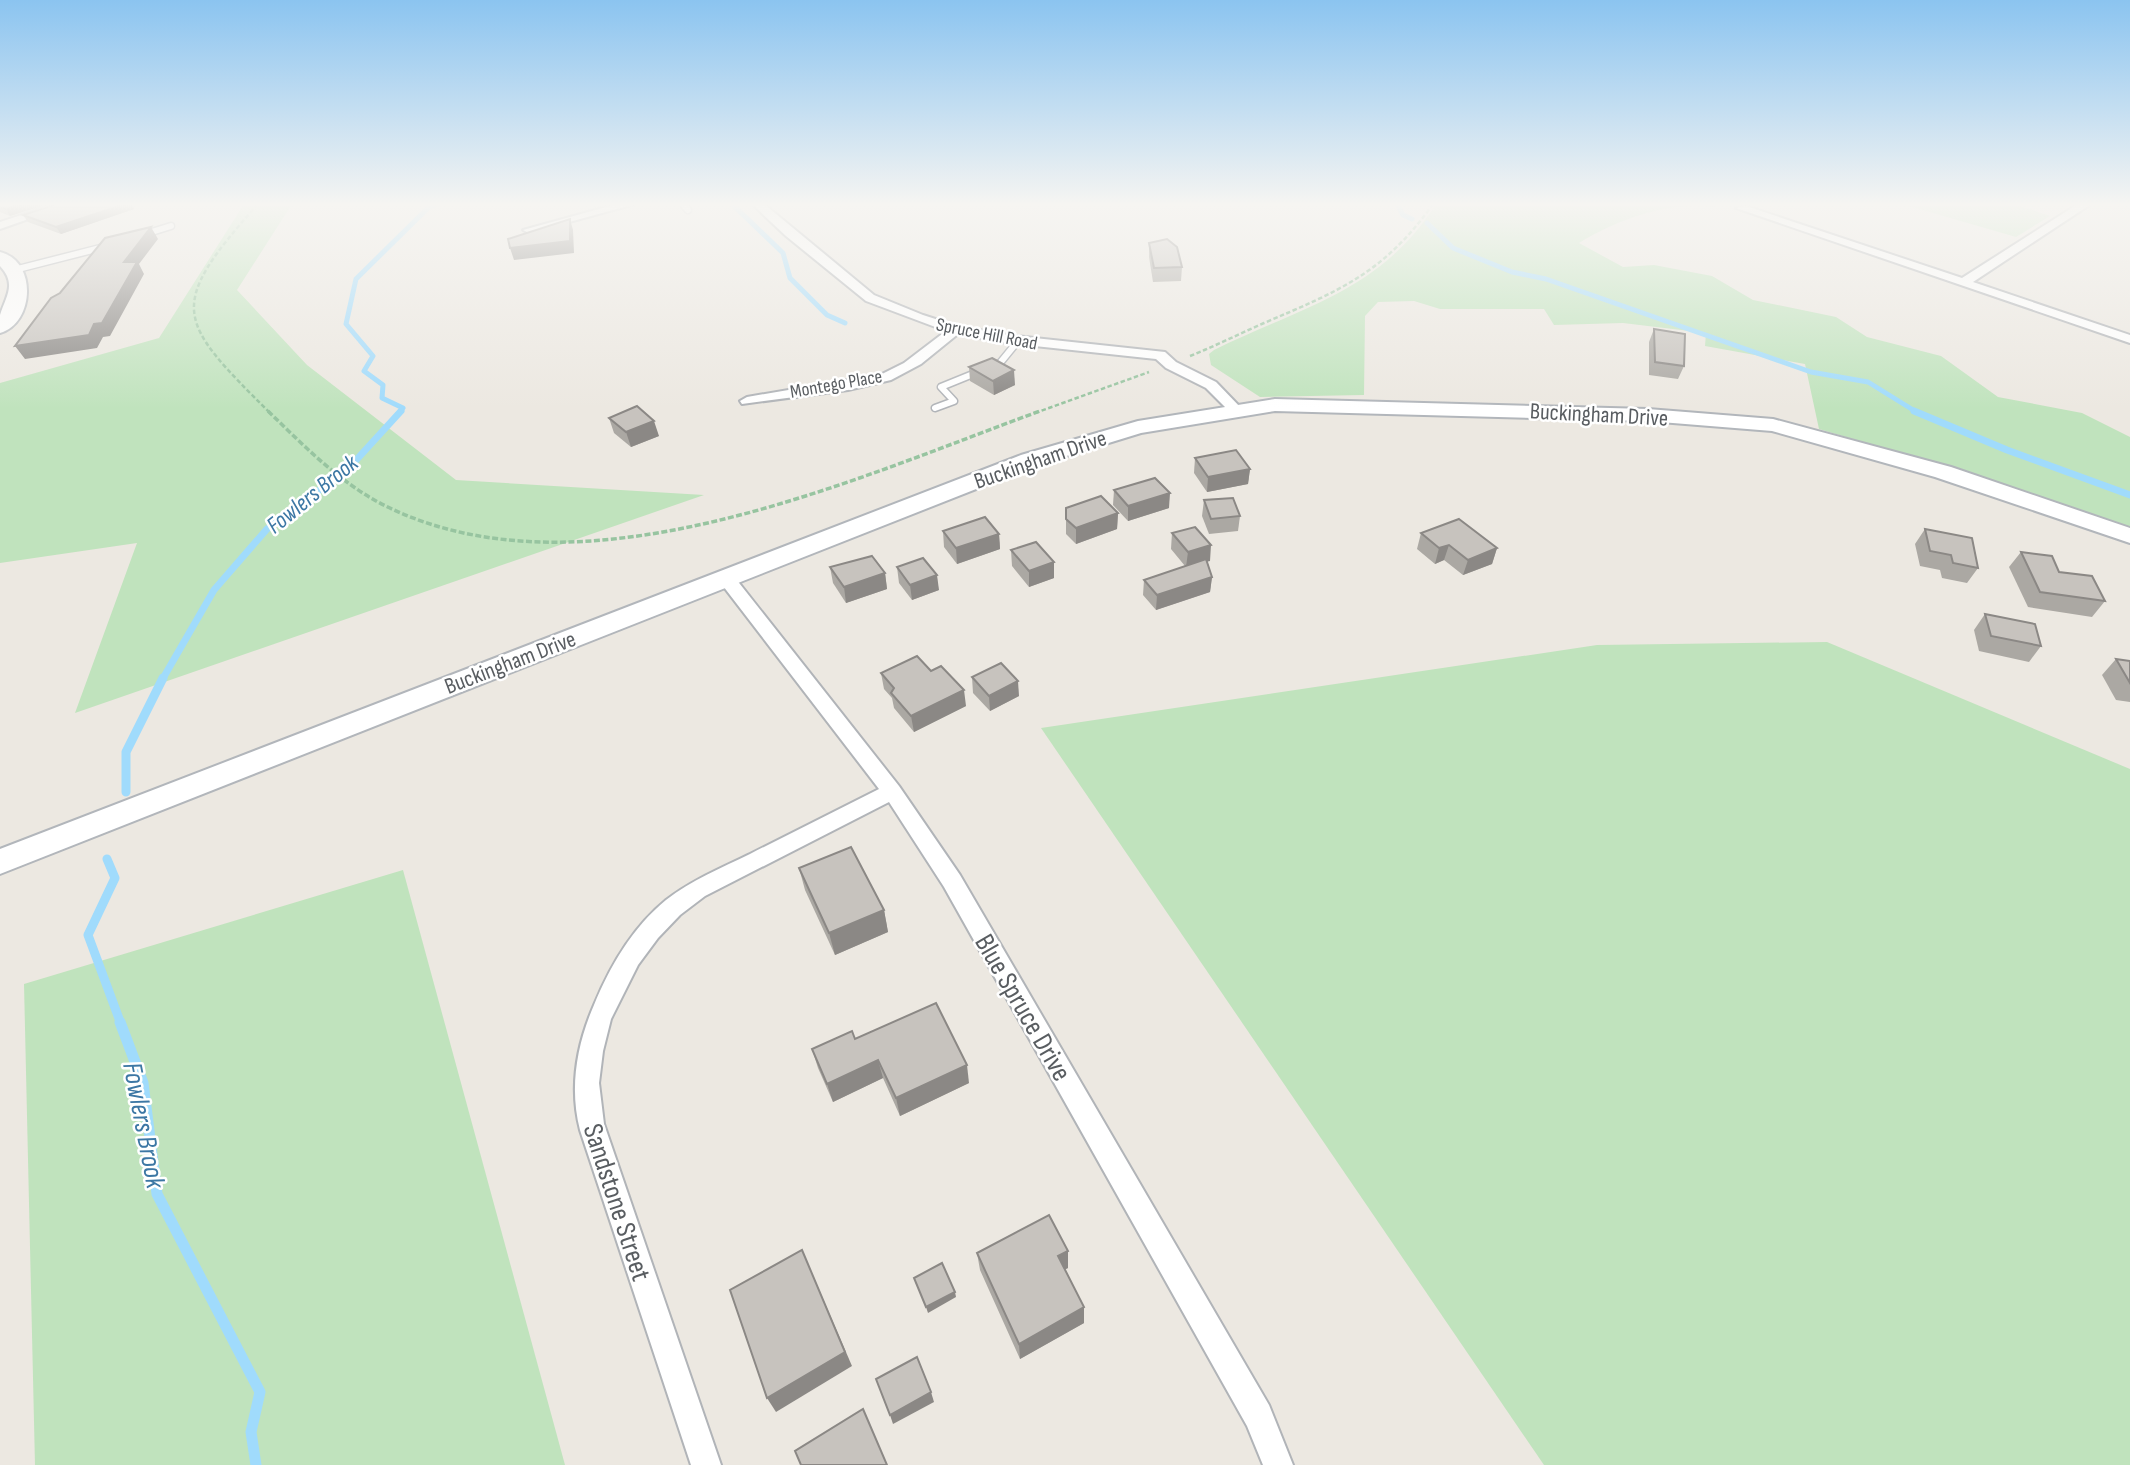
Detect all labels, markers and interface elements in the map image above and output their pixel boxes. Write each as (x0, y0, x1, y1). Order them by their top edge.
street label: Spruce Hill Road (934, 313, 1039, 356)
street label: Montego Place (788, 365, 884, 404)
street label: Buckingham Drive (1529, 397, 1669, 433)
street label: Buckingham Drive (970, 424, 1110, 496)
water label: Fowlers Brook (261, 448, 365, 540)
street label: Buckingham Drive (441, 625, 580, 701)
street label: Blue Spruce Drive (967, 928, 1078, 1087)
water label: Fowlers Brook (115, 1060, 172, 1193)
street label: Sandstone Street (576, 1120, 657, 1285)

